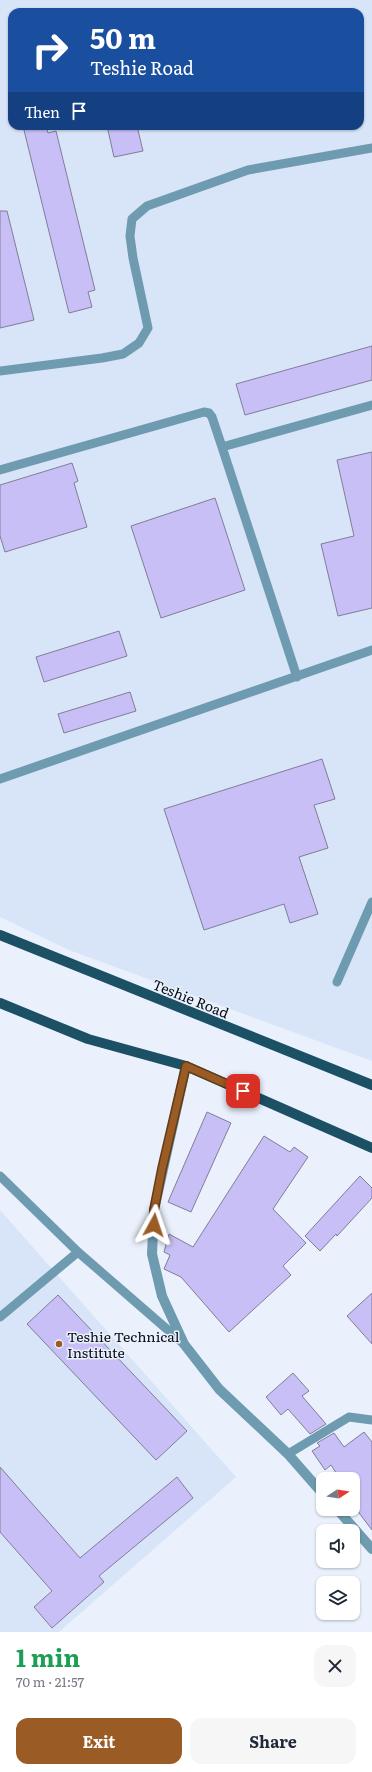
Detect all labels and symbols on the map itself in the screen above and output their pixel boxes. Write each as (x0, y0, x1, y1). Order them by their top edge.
street label: Teshie Road (150, 974, 233, 1023)
pin (226, 1074, 260, 1108)
position arrow (133, 1204, 175, 1246)
place label: Teshie Technical Institute (67, 1326, 180, 1362)
marker: Teshie Technical Institute (54, 1339, 64, 1349)
north arrow (316, 1472, 360, 1516)

